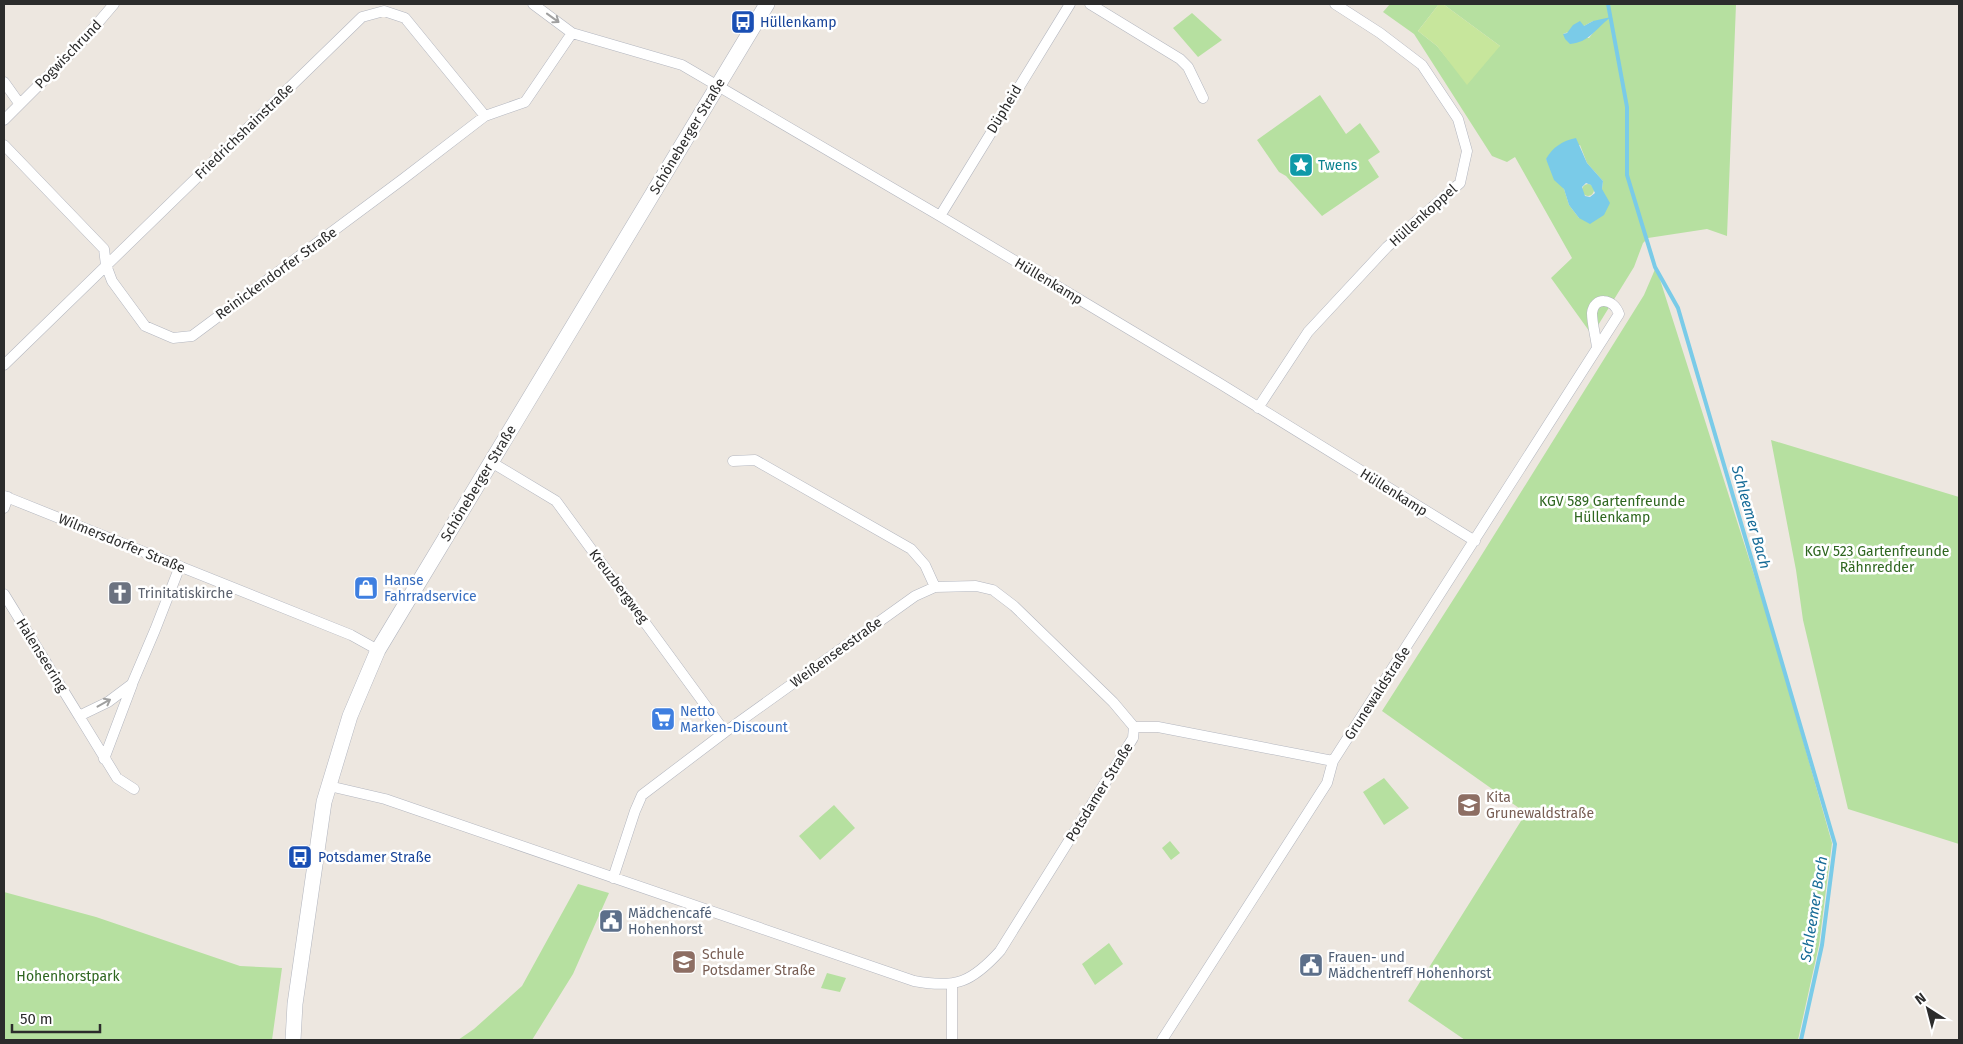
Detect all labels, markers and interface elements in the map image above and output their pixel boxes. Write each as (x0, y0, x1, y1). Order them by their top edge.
bus stop icon: Hüllenkamp (730, 9, 756, 35)
one-way arrow (545, 13, 559, 23)
place label: Hüllenkamp (760, 14, 837, 31)
street label: Pogwischrund (31, 17, 105, 92)
street label: Schöneberger Straße (646, 75, 729, 197)
street label: Friedrichshainstraße (191, 80, 297, 183)
street label: Düpheid (983, 82, 1026, 137)
place icon: Twens (1288, 152, 1314, 178)
place label: Twens (1318, 157, 1358, 174)
street label: Hüllenkoppel (1386, 181, 1461, 250)
street label: Reinickendorfer Straße (212, 224, 340, 323)
street label: Hüllenkamp (1012, 254, 1086, 308)
street label: Schöneberger Straße (437, 422, 520, 544)
water label: Schleemer Bach (1727, 462, 1774, 571)
street label: Hüllenkamp (1357, 465, 1431, 520)
park label: KGV 589 Gartenfreunde Hüllenkamp (1539, 493, 1685, 526)
street label: Wilmersdorfer Straße (56, 510, 188, 577)
park label: KGV 523 Gartenfreunde Rähnredder (1805, 543, 1949, 576)
street label: Kreuzbergweg (585, 546, 652, 627)
place label: Hanse Fahrradservice (384, 572, 477, 605)
shop icon: Hanse Fahrradservice (353, 575, 379, 601)
church icon: Trinitatiskirche (107, 580, 133, 606)
place label: Trinitatiskirche (138, 585, 233, 602)
street label: Weißenseestraße (787, 613, 885, 691)
street label: Halenseering (12, 615, 71, 696)
street label: Grunewaldstraße (1341, 643, 1414, 743)
one-way arrow (97, 698, 111, 708)
place label: Netto Marken-Discount (680, 703, 789, 736)
supermarket icon: Netto Marken-Discount (650, 706, 676, 732)
street label: Potsdamer Straße (1062, 740, 1137, 845)
place label: Kita Grunewaldstraße (1486, 789, 1594, 822)
school or university icon: Kita Grunewaldstraße (1456, 792, 1482, 818)
bus stop icon: Potsdamer Straße (287, 844, 313, 870)
place label: Potsdamer Straße (318, 849, 431, 866)
water label: Schleemer Bach (1797, 855, 1831, 964)
place label: Mädchencafé Hohenhorst (628, 905, 712, 938)
public building icon: Mädchencafé Hohenhorst (598, 908, 624, 934)
place label: Schule Potsdamer Straße (702, 946, 815, 979)
school or university icon: Schule Potsdamer Straße (671, 949, 697, 975)
place label: Frauen- und Mädchentreff Hohenhorst (1328, 949, 1492, 982)
public building icon: Frauen- und Mädchentreff Hohenhorst (1298, 952, 1324, 978)
park label: Hohenhorstpark (16, 968, 120, 985)
north arrow (1903, 984, 1953, 1034)
text: N (1912, 989, 1929, 1008)
scale bar (12, 1002, 100, 1034)
text: 50 m (20, 1010, 53, 1028)

